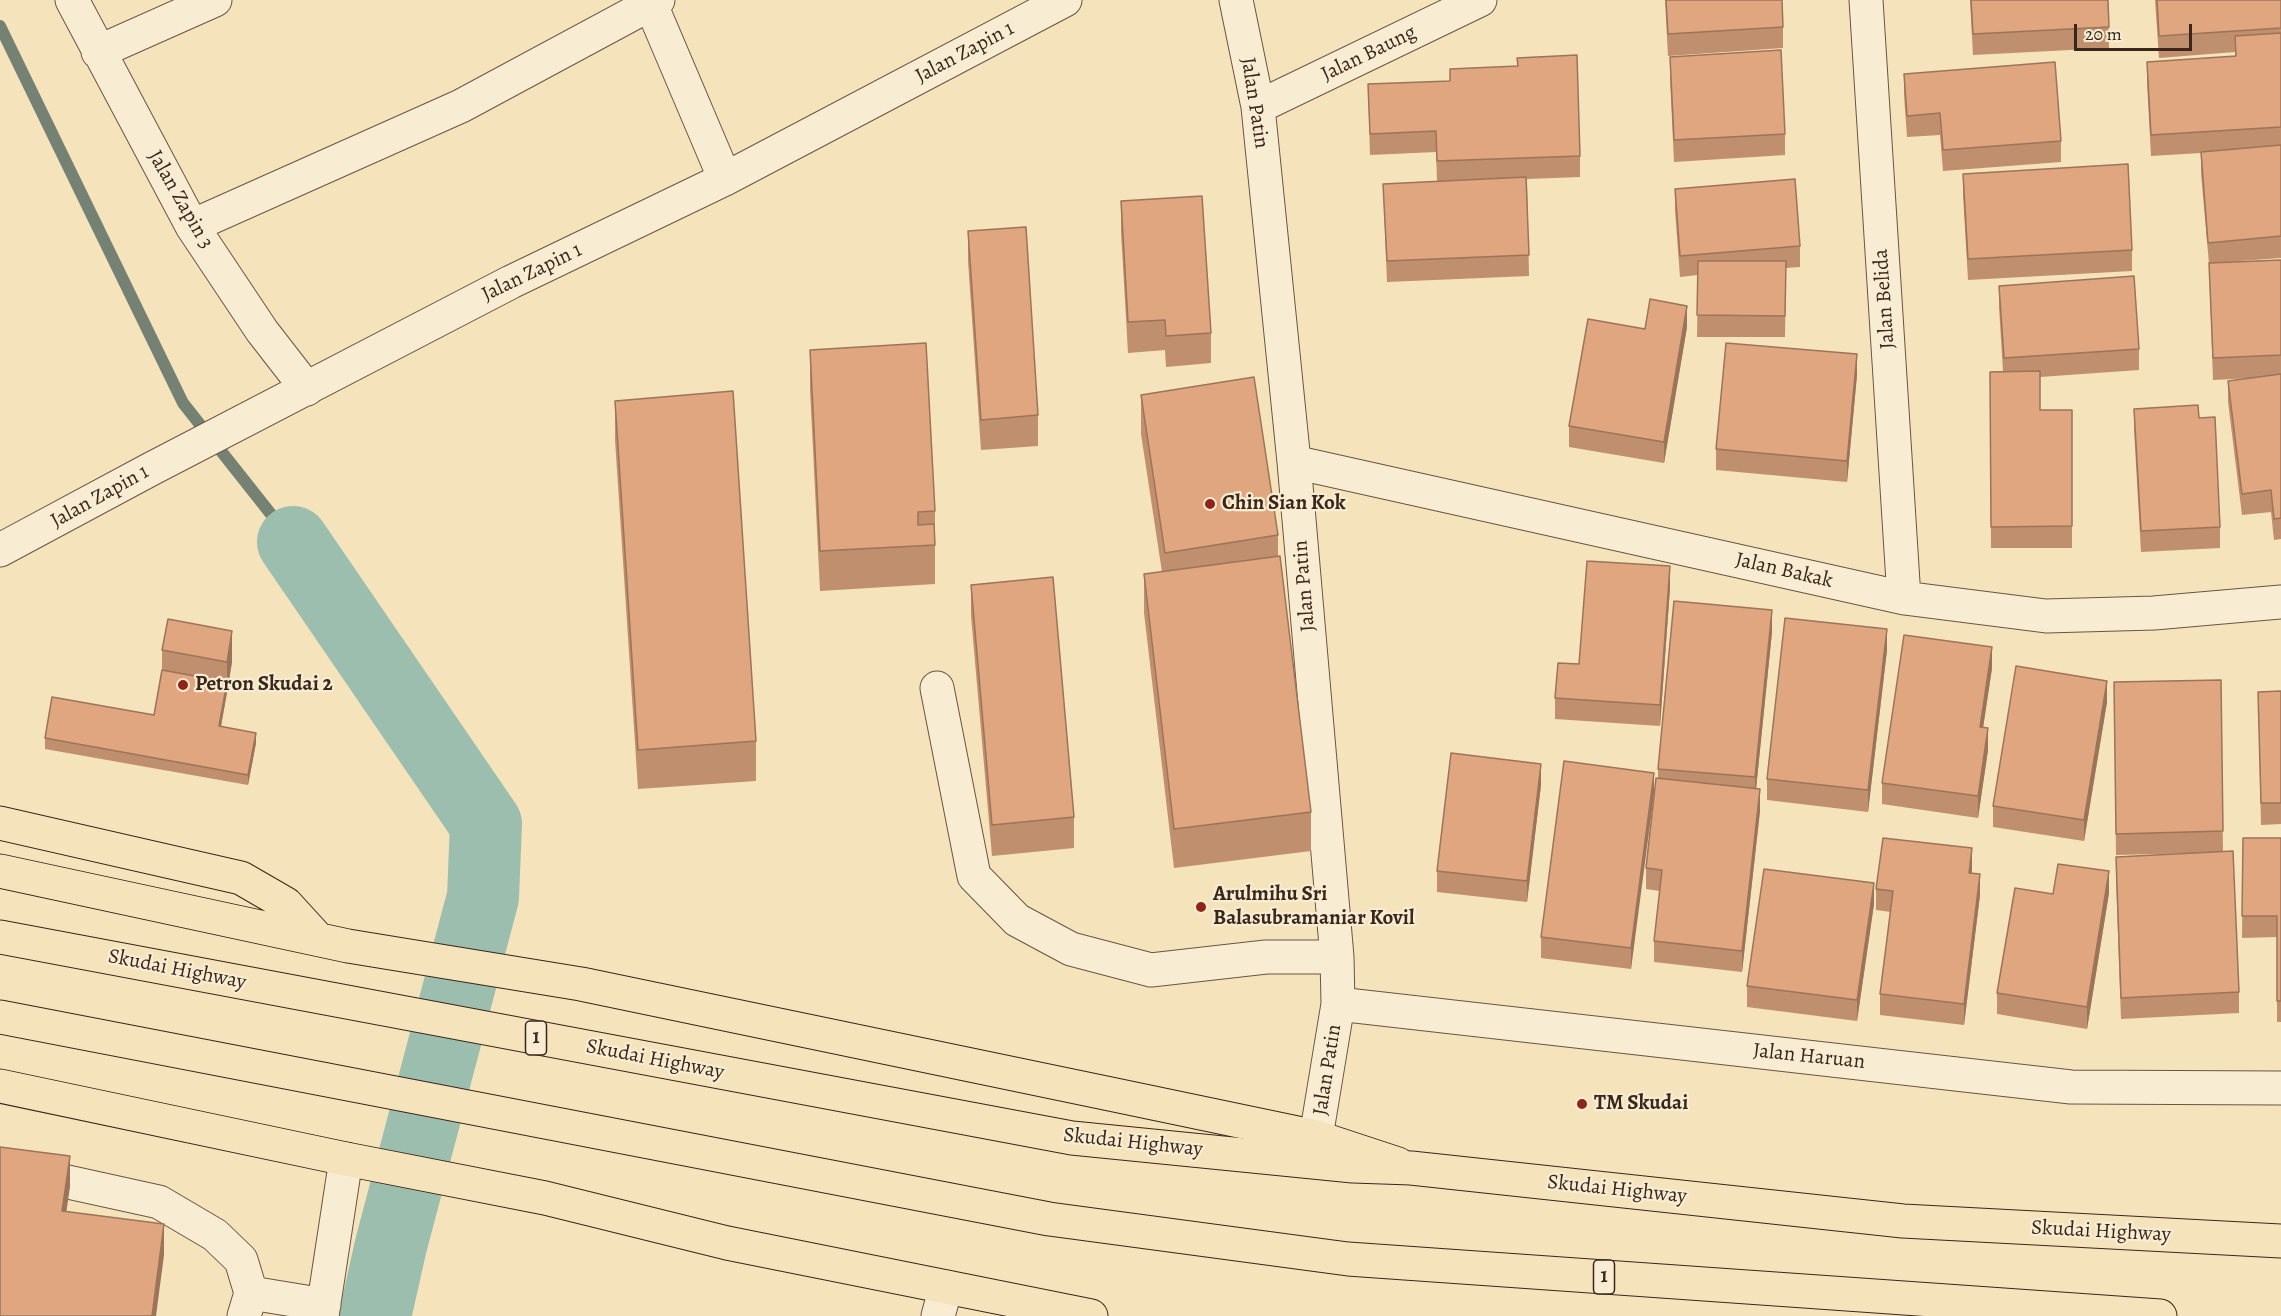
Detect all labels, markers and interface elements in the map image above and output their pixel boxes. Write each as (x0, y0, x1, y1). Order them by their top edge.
scale bar (2077, 12, 2196, 50)
street label: Jalan Zapin 1 (911, 16, 1019, 90)
street label: Jalan Baung (1317, 20, 1421, 88)
text: 20 m (2085, 22, 2122, 46)
street label: Jalan Patin (1234, 56, 1274, 150)
street label: Jalan Zapin 3 (142, 146, 218, 254)
street label: Jalan Zapin 1 (478, 238, 586, 308)
street label: Jalan Belida (1869, 248, 1901, 350)
street label: Jalan Zapin 1 (47, 460, 153, 534)
place label: Chin Sian Kok (1222, 491, 1346, 517)
marker: Chin Sian Kok (1203, 497, 1217, 511)
street label: Jalan Patin (1288, 539, 1322, 633)
street label: Jalan Bakak (1733, 548, 1835, 594)
place label: Petron Skudai 2 (195, 672, 333, 698)
marker: Petron Skudai 2 (176, 678, 190, 692)
place label: Arulmihu Sri Balasubramaniar Kovil (1213, 882, 1415, 932)
marker: Arulmihu Sri Balasubramaniar Kovil (1194, 900, 1208, 914)
street label: Skudai Highway (106, 944, 248, 996)
road number: 1 (526, 1021, 546, 1055)
street label: Jalan Patin (1308, 1023, 1348, 1117)
street label: Skudai Highway (584, 1034, 726, 1086)
street label: Jalan Haruan (1752, 1039, 1866, 1075)
place label: TM Skudai (1594, 1091, 1688, 1117)
marker: TM Skudai (1575, 1097, 1589, 1111)
street label: Skudai Highway (1062, 1123, 1204, 1163)
street label: Skudai Highway (1546, 1170, 1688, 1210)
street label: Skudai Highway (2030, 1216, 2172, 1248)
road number: 1 (1594, 1260, 1614, 1294)

